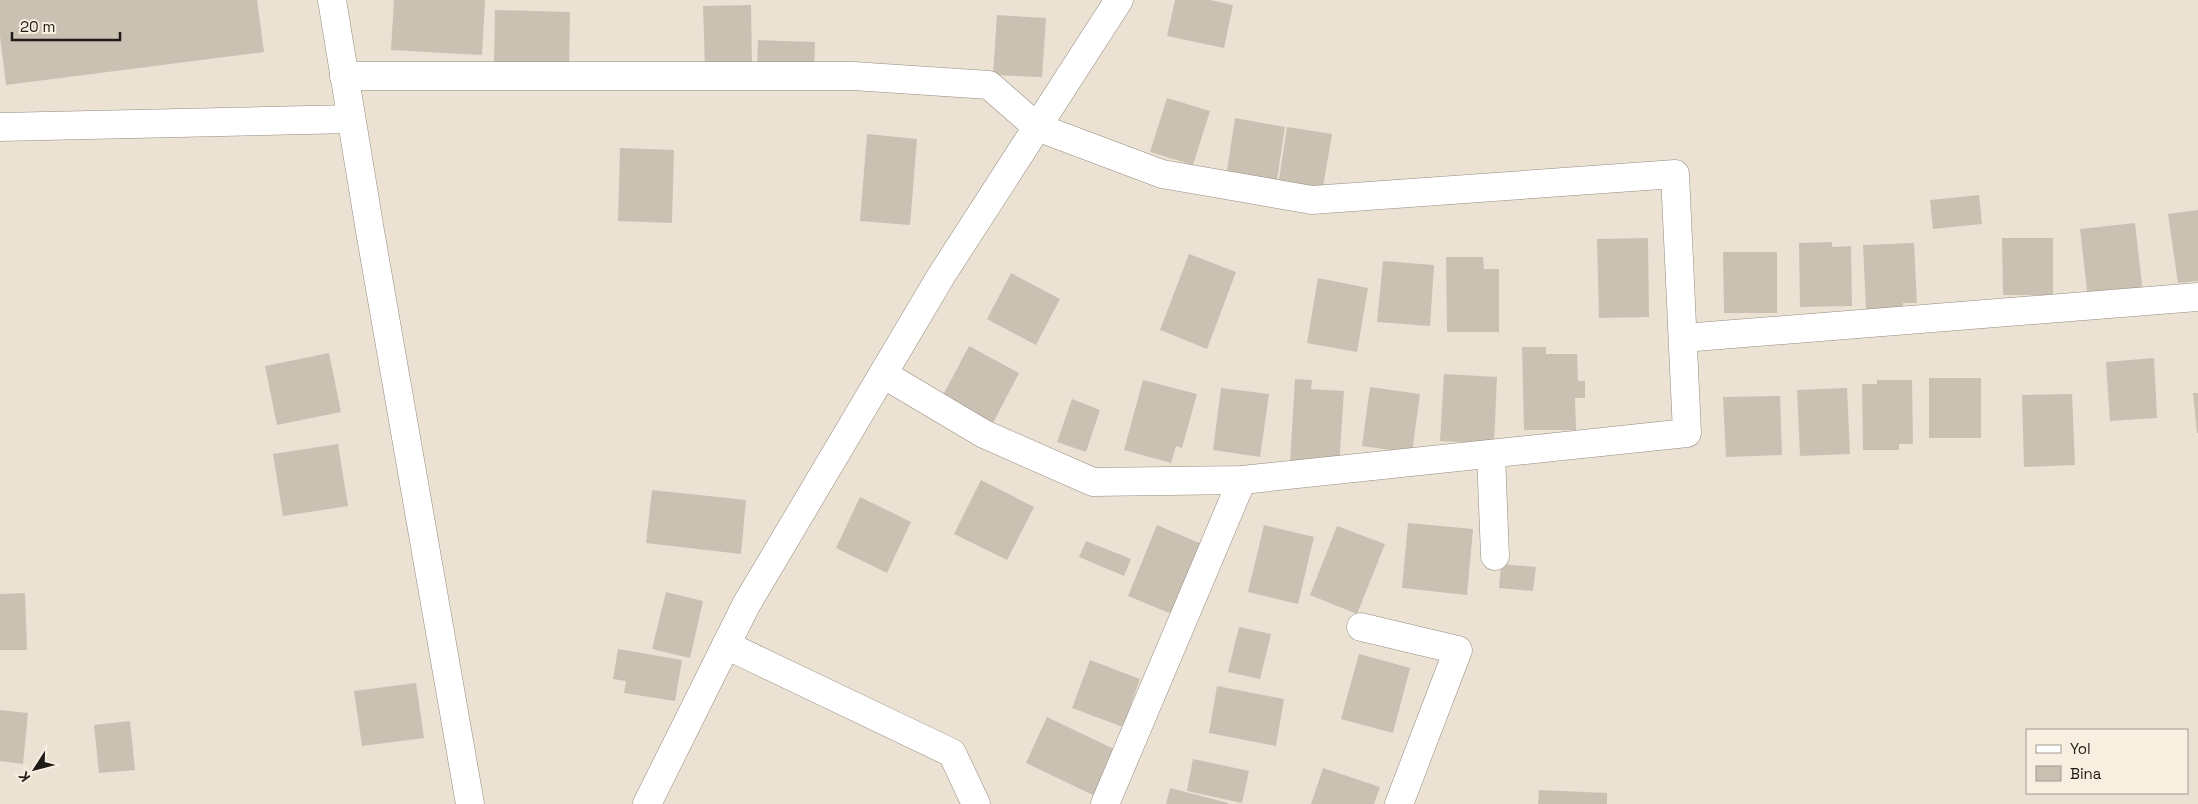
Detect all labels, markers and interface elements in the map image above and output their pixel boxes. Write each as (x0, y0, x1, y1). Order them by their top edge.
scale bar (12, 10, 120, 42)
text: 20 m (20, 17, 55, 36)
legend (2026, 729, 2188, 794)
text: Yol (2070, 739, 2091, 758)
north arrow (10, 744, 60, 794)
text: Bina (2070, 764, 2102, 783)
text: K (14, 768, 34, 785)

